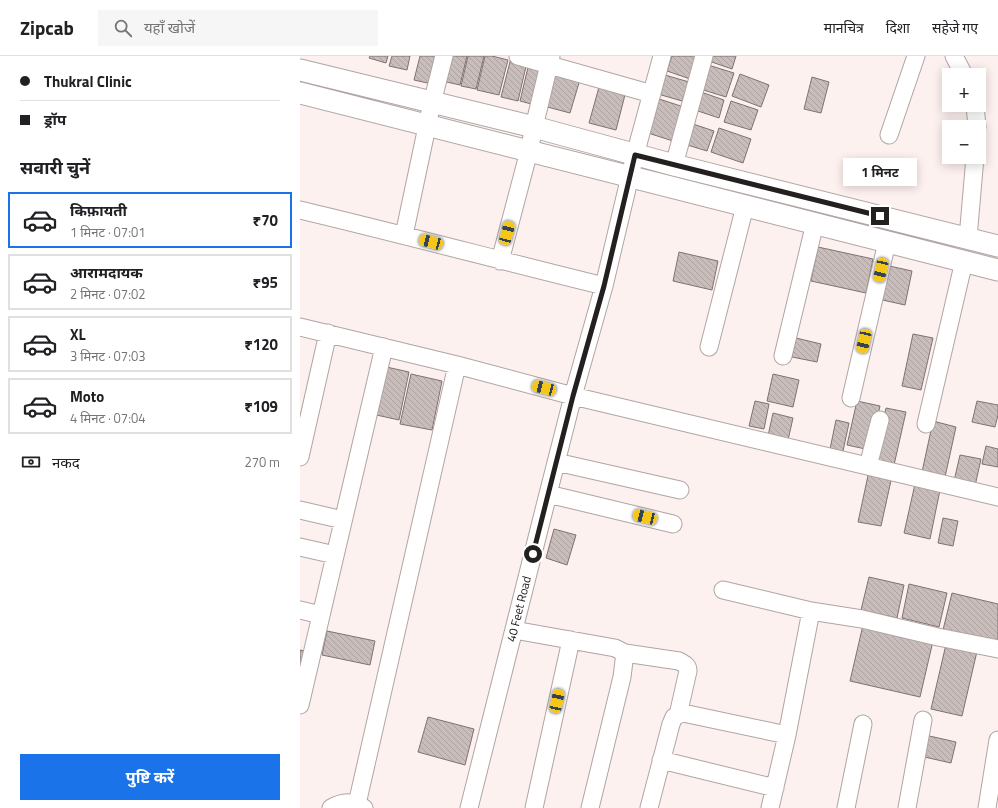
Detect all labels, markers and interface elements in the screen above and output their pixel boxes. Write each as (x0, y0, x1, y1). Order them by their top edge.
search box (98, 10, 378, 46)
text: Zipcab (20, 13, 74, 42)
text: यहाँ खोजें (144, 16, 195, 39)
icon: search (112, 17, 134, 39)
text: मानचित्र (824, 17, 864, 38)
text: दिशा (886, 17, 910, 38)
text: सहेजे गए (932, 17, 978, 38)
map controls (942, 68, 986, 164)
button: + (942, 68, 986, 112)
text: Thukral Clinic (44, 70, 132, 93)
text: ड्रॉप (44, 108, 66, 131)
button: − (942, 120, 986, 164)
text: सवारी चुनें (20, 154, 90, 181)
callout: 1 मिनट (843, 158, 917, 186)
text: 1 मिनट (861, 162, 899, 182)
text: किफ़ायती (70, 199, 127, 222)
icon: car (22, 202, 58, 238)
route end (871, 207, 889, 225)
text: ₹70 (253, 209, 278, 232)
car (498, 220, 516, 246)
text: 1 मिनट · 07:01 (70, 222, 146, 242)
car (418, 233, 444, 251)
car (872, 257, 890, 283)
text: आरामदायक (70, 261, 143, 284)
icon: car (22, 264, 58, 300)
text: ₹95 (253, 271, 278, 294)
text: 2 मिनट · 07:02 (70, 284, 146, 304)
text: XL (70, 323, 86, 346)
icon: car (22, 326, 58, 362)
car (855, 328, 873, 354)
text: ₹120 (244, 333, 278, 356)
text: 3 मिनट · 07:03 (70, 346, 146, 366)
car (531, 379, 557, 397)
text: Moto (70, 385, 104, 408)
icon: car (22, 388, 58, 424)
text: ₹109 (244, 395, 278, 418)
text: 4 मिनट · 07:04 (70, 408, 146, 428)
icon: cash (20, 451, 42, 473)
text: नकद (52, 451, 80, 474)
text: 270 m (244, 452, 280, 472)
car (632, 508, 658, 526)
route start (524, 545, 542, 563)
street label: 40 Feet Road (501, 574, 536, 644)
car (549, 688, 565, 714)
button: पुष्टि करें (20, 754, 280, 800)

